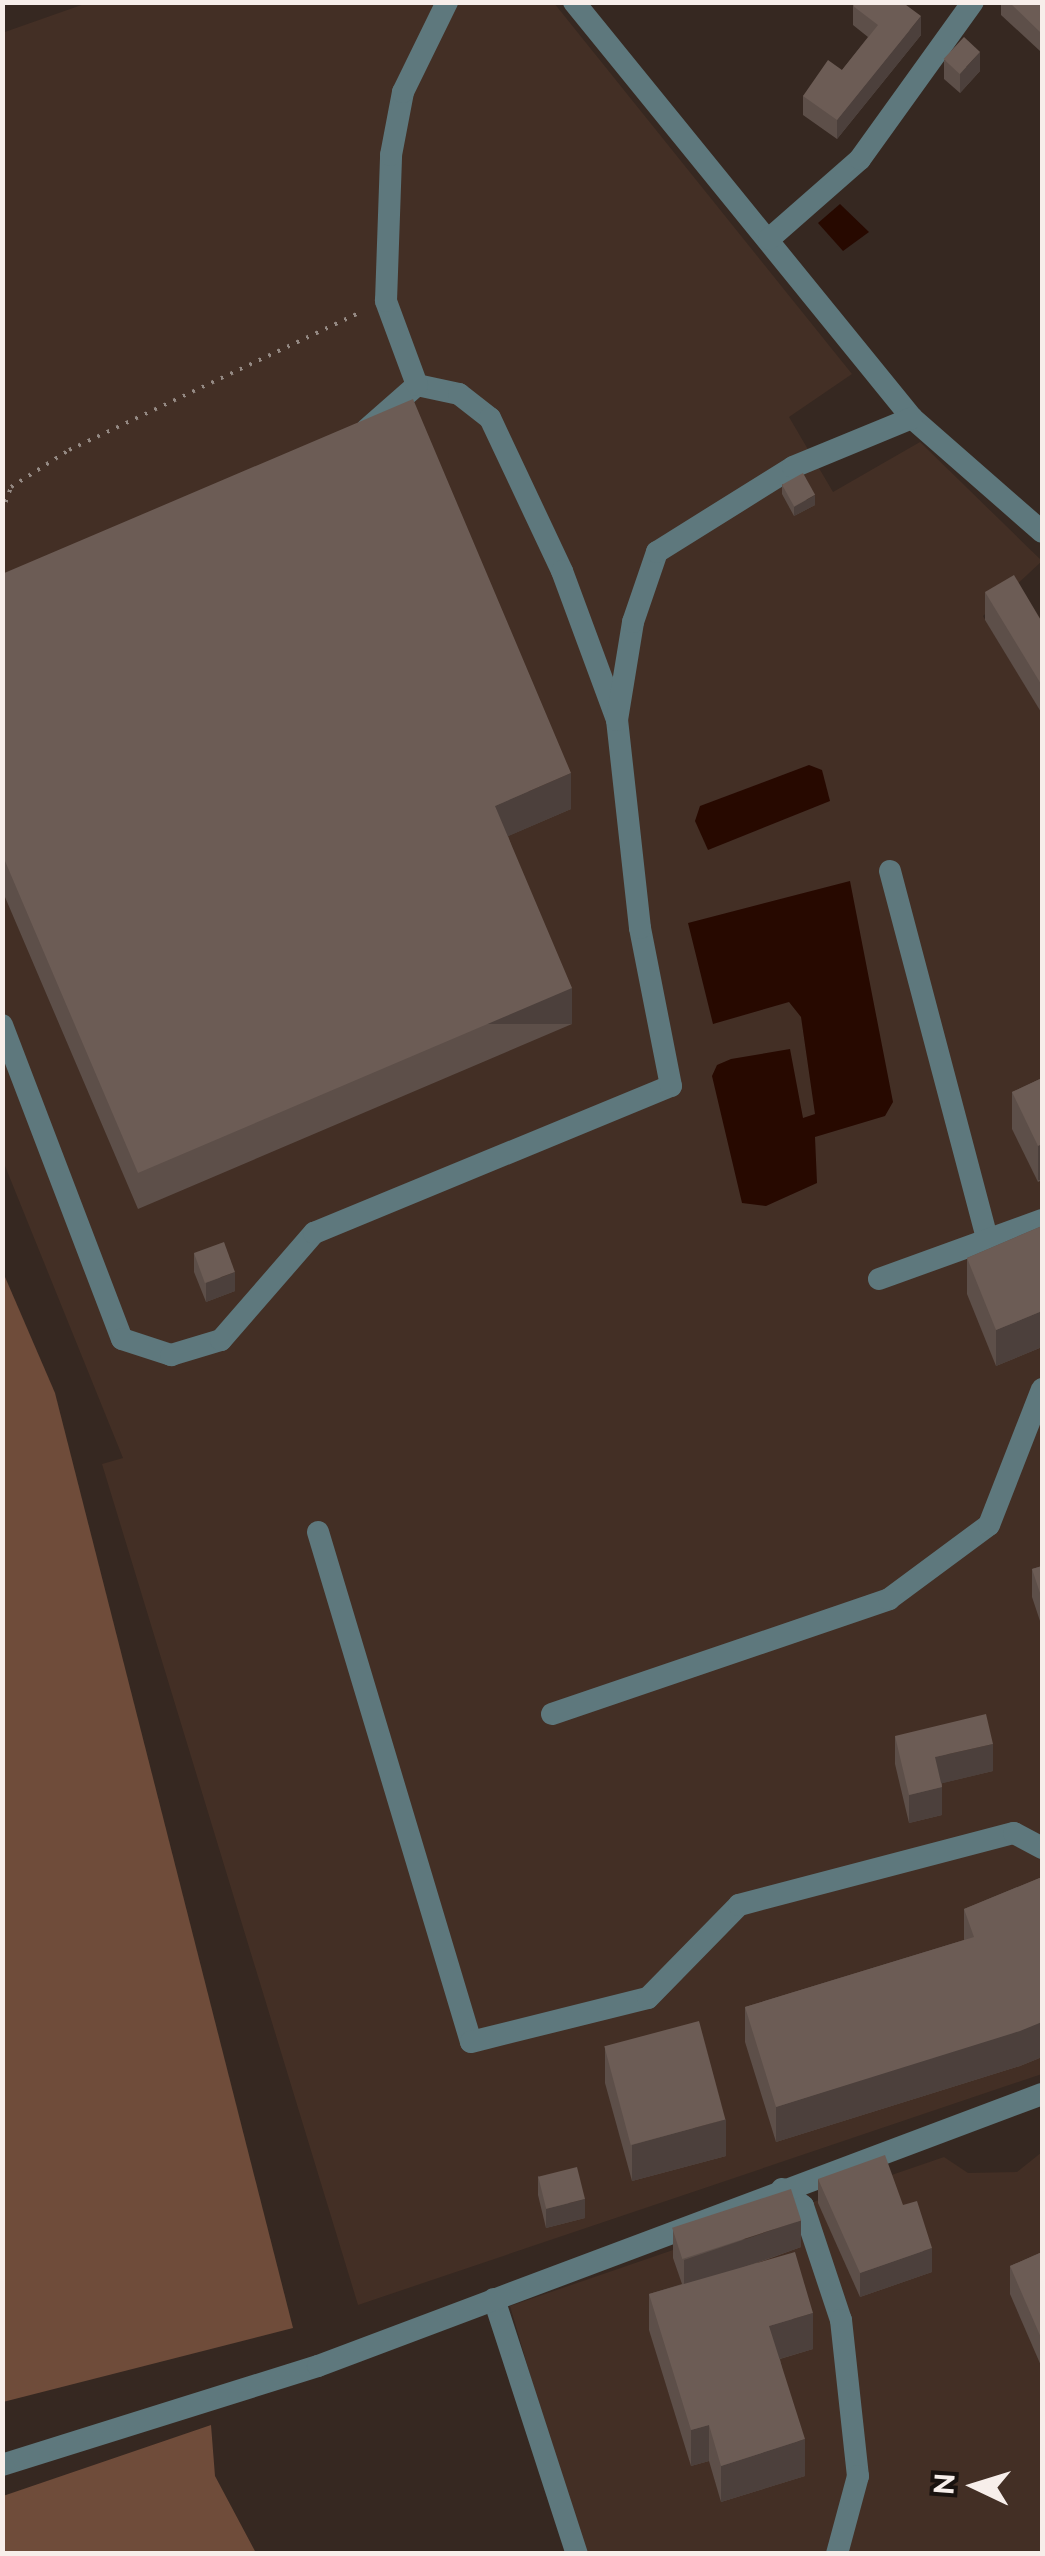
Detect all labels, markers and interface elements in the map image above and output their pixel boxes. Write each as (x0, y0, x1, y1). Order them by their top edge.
north arrow (925, 2436, 1025, 2536)
text: N (927, 2472, 962, 2496)

